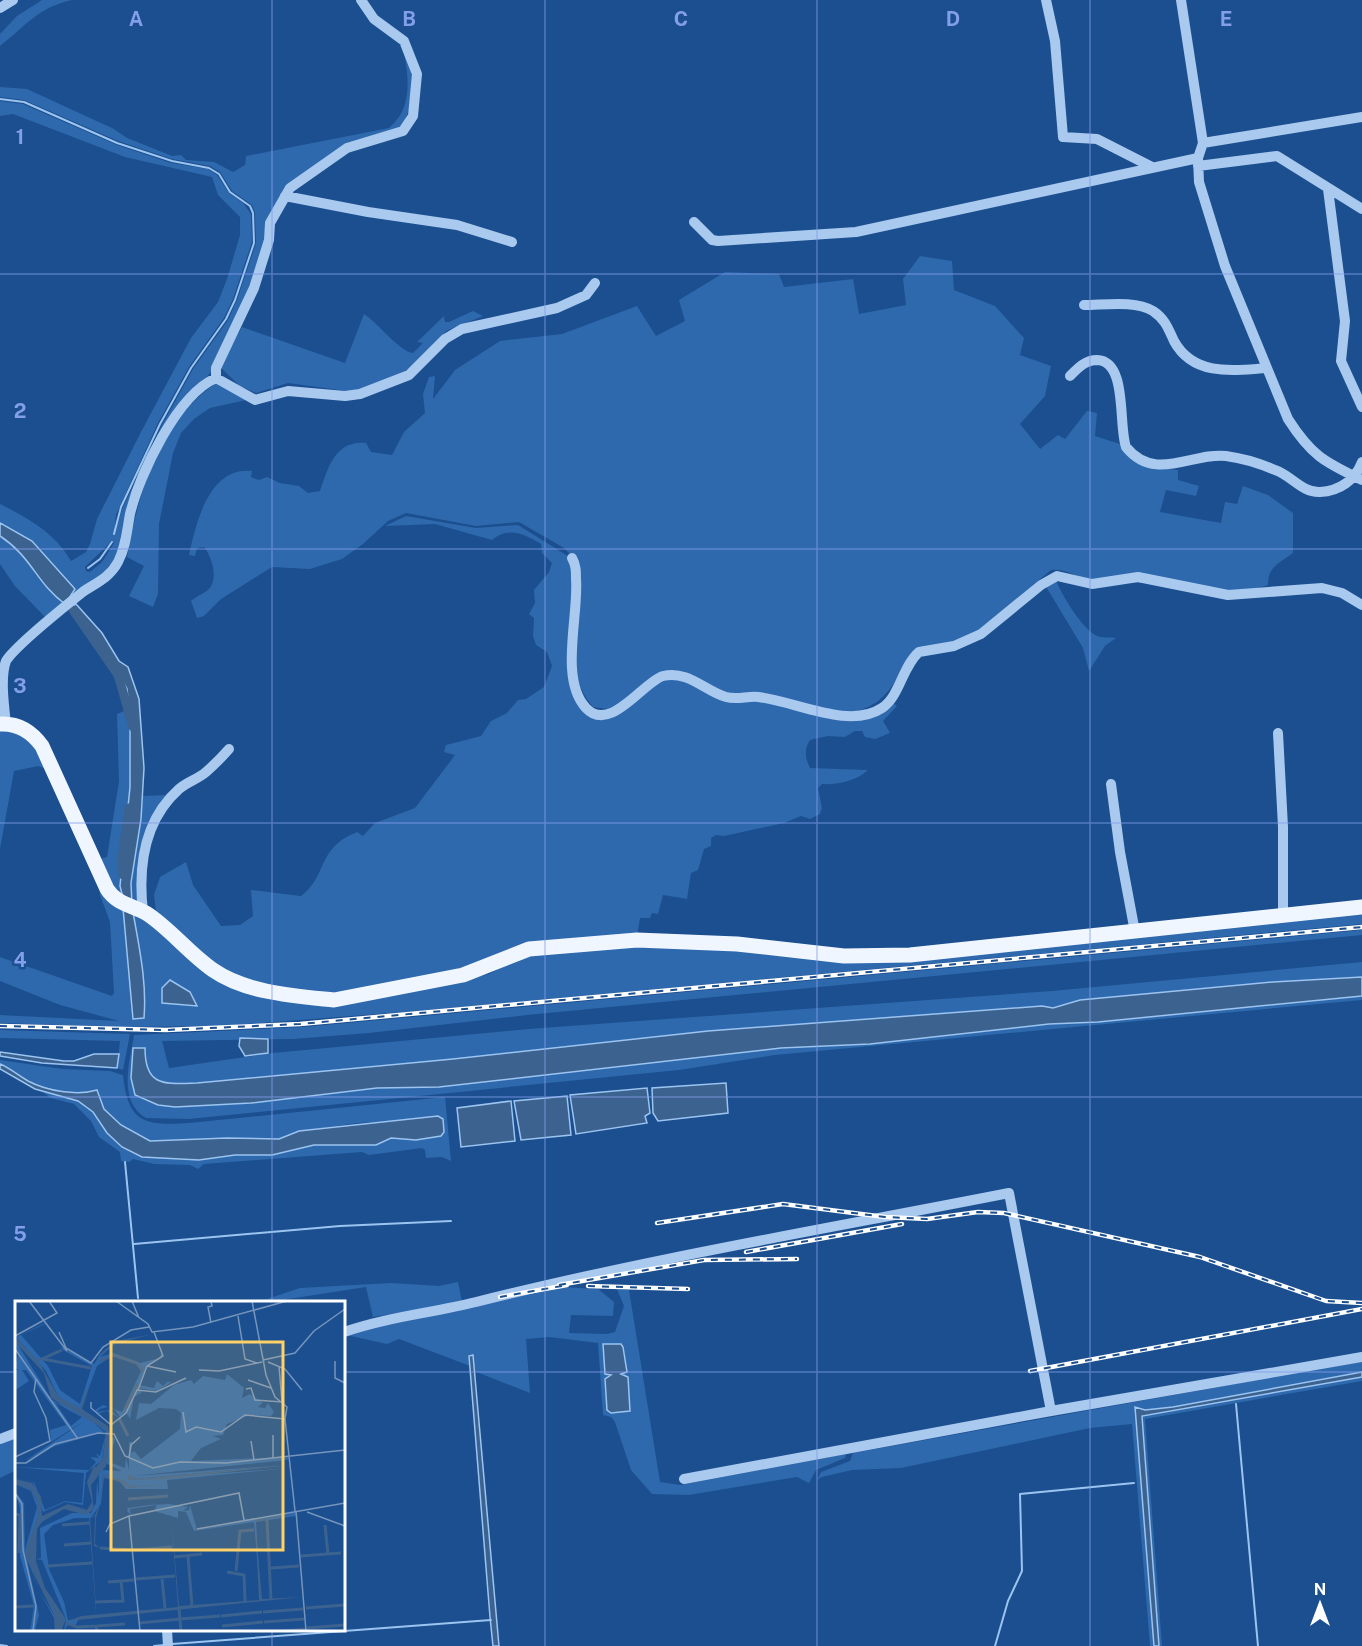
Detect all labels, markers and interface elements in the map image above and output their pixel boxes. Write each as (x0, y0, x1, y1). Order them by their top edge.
text: A (129, 7, 143, 31)
text: B (402, 7, 416, 31)
text: C (674, 7, 688, 31)
text: D (946, 7, 960, 31)
text: E (1220, 7, 1232, 31)
text: 1 (16, 125, 24, 149)
text: 2 (14, 399, 26, 423)
text: 3 (13, 674, 27, 698)
text: 4 (13, 948, 27, 972)
text: 5 (13, 1222, 27, 1246)
inset map (15, 1301, 345, 1631)
north arrow (1290, 1574, 1350, 1634)
text: N (1314, 1580, 1326, 1599)

